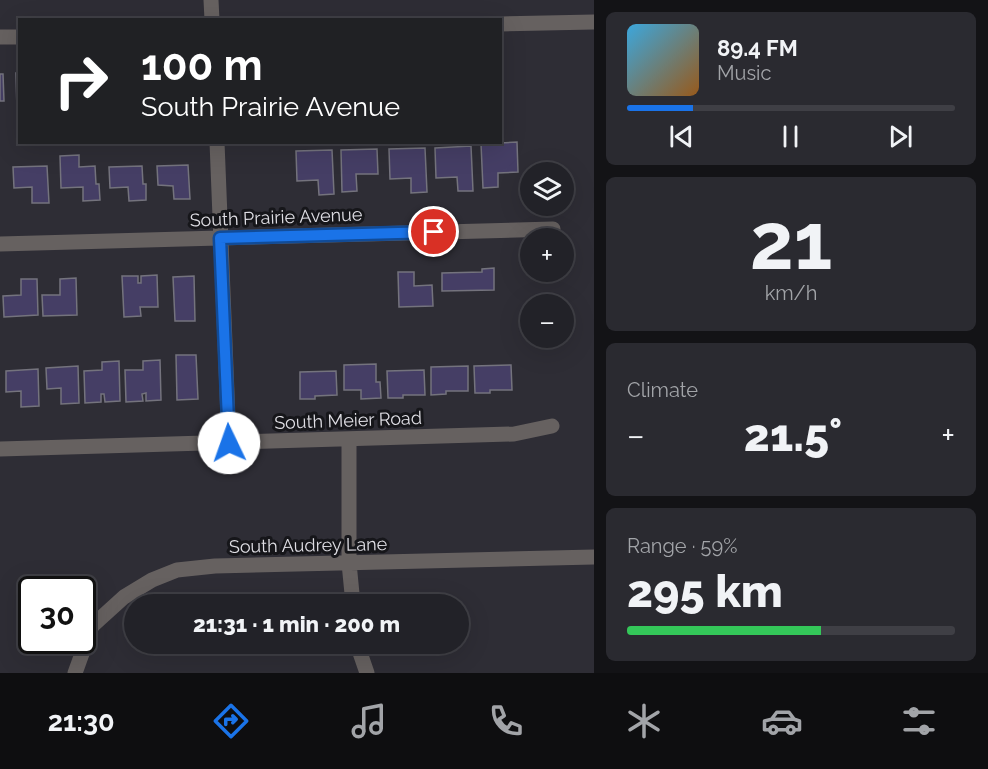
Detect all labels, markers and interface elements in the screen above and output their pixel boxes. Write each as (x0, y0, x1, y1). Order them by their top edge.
text: 89.4 FM (717, 35, 798, 61)
text: 100 m (141, 41, 263, 90)
icon: right (42, 42, 120, 120)
text: Music (717, 61, 771, 85)
text: South Prairie Avenue (141, 91, 400, 122)
icon: previous (665, 120, 698, 153)
icon: pause (774, 120, 807, 153)
icon: next (884, 120, 917, 153)
map controls (520, 162, 574, 348)
button: layers (520, 162, 574, 216)
text: 21 (750, 196, 832, 287)
street label: South Prairie Avenue (189, 203, 363, 231)
pin (408, 206, 459, 257)
icon: arrive (417, 215, 450, 248)
button: + (520, 228, 574, 282)
text: km/h (765, 281, 817, 305)
button: − (520, 294, 574, 348)
text: Climate (627, 378, 698, 402)
street label: South Meier Road (274, 407, 422, 433)
text: 21.5° (744, 409, 842, 462)
position arrow (197, 411, 261, 475)
text: − (627, 416, 645, 455)
text: + (941, 416, 955, 455)
street label: South Audrey Lane (229, 533, 388, 557)
text: Range · 59% (627, 534, 737, 558)
text: 295 km (627, 565, 783, 618)
speed limit sign: 30 (18, 576, 96, 654)
text: 21:31 · 1 min · 200 m (193, 611, 400, 637)
icon: directions (210, 700, 252, 742)
icon: music (348, 700, 390, 742)
icon: phone (485, 700, 527, 742)
icon: climate (623, 700, 665, 742)
icon: car (761, 700, 803, 742)
icon: filters (898, 700, 940, 742)
text: 21:30 (48, 706, 115, 737)

